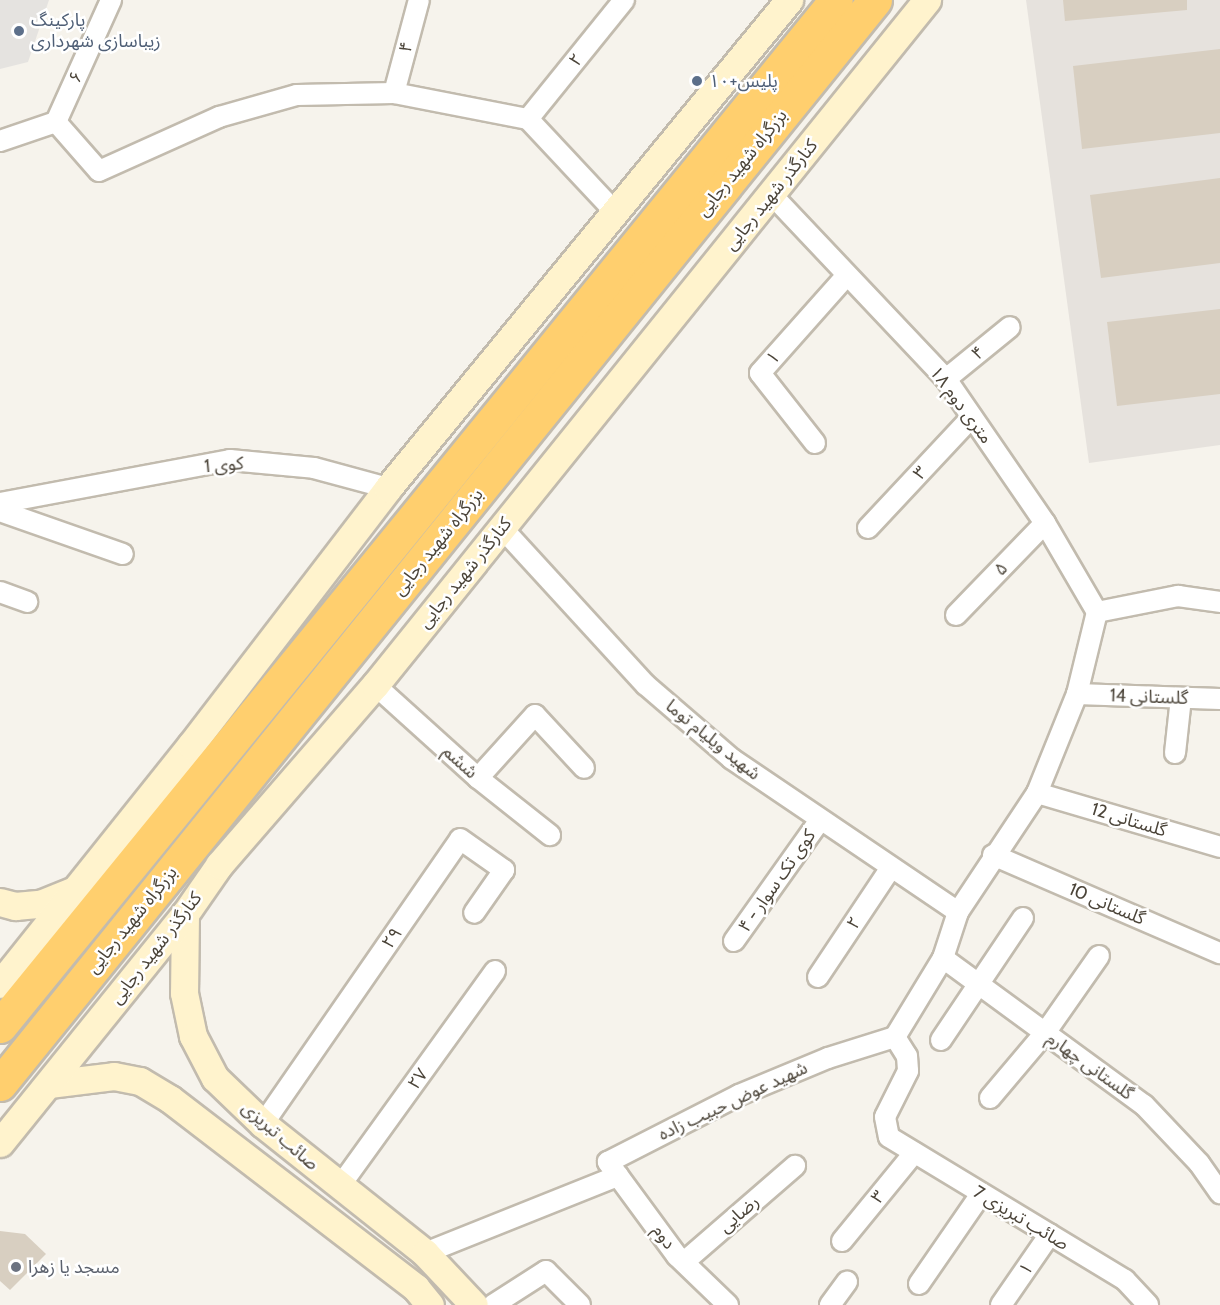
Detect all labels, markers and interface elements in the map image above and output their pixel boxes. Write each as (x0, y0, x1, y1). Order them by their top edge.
place label: پارکینگ زیباسازی شهرداری (31, 10, 161, 52)
marker: پارکینگ زیباسازی شهرداری (12, 24, 26, 38)
street label: ۴ (394, 39, 418, 55)
street label: ۲ (564, 49, 588, 71)
street label: ۶ (64, 68, 88, 86)
place label: پلیس+١٠ (709, 70, 778, 92)
marker: پلیس+١٠ (690, 74, 704, 88)
street label: بزرگراه شهید رجایی (692, 105, 792, 221)
street label: کنارگذر شهید رجایی (720, 135, 822, 255)
street label: ۴ (967, 341, 989, 365)
street label: ۱ (762, 347, 784, 369)
street label: ۱۸ متری دوم (925, 362, 997, 448)
street label: کوی 1 (203, 453, 245, 477)
street label: ۳ (909, 462, 931, 484)
street label: بزرگراه شهید رجایی (388, 484, 488, 600)
street label: کنارگذر شهید رجایی (414, 513, 516, 633)
street label: ۵ (990, 558, 1012, 580)
street label: گلستانی 14 (1109, 685, 1189, 709)
street label: شهید ویلیام توما (661, 695, 765, 785)
street label: ششم (438, 741, 482, 783)
street label: گلستانی 12 (1089, 798, 1169, 842)
street label: ۴ - کوی تک سوار (734, 826, 820, 936)
street label: بزرگراه شهید رجایی (82, 862, 182, 978)
street label: گلستانی 10 (1066, 878, 1148, 930)
street label: کنارگذر شهید رجایی (106, 888, 206, 1008)
street label: ۲ (842, 913, 866, 933)
street label: ۲۹ (377, 923, 407, 953)
street label: گلستانی چهارم (1042, 1027, 1138, 1105)
street label: شهید عوض حبیب زاده (655, 1057, 811, 1145)
street label: ۲۷ (403, 1064, 433, 1094)
street label: صائب تبریزی (237, 1097, 323, 1175)
street label: صائب تبریزی 7 (969, 1181, 1073, 1255)
street label: ۳ (866, 1186, 890, 1208)
street label: رضایی (714, 1191, 764, 1237)
street label: دوم (648, 1220, 680, 1254)
place label: مسجد یا زهرا (28, 1256, 120, 1278)
street label: ۱ (1014, 1259, 1038, 1279)
marker: مسجد یا زهرا (9, 1260, 23, 1274)

